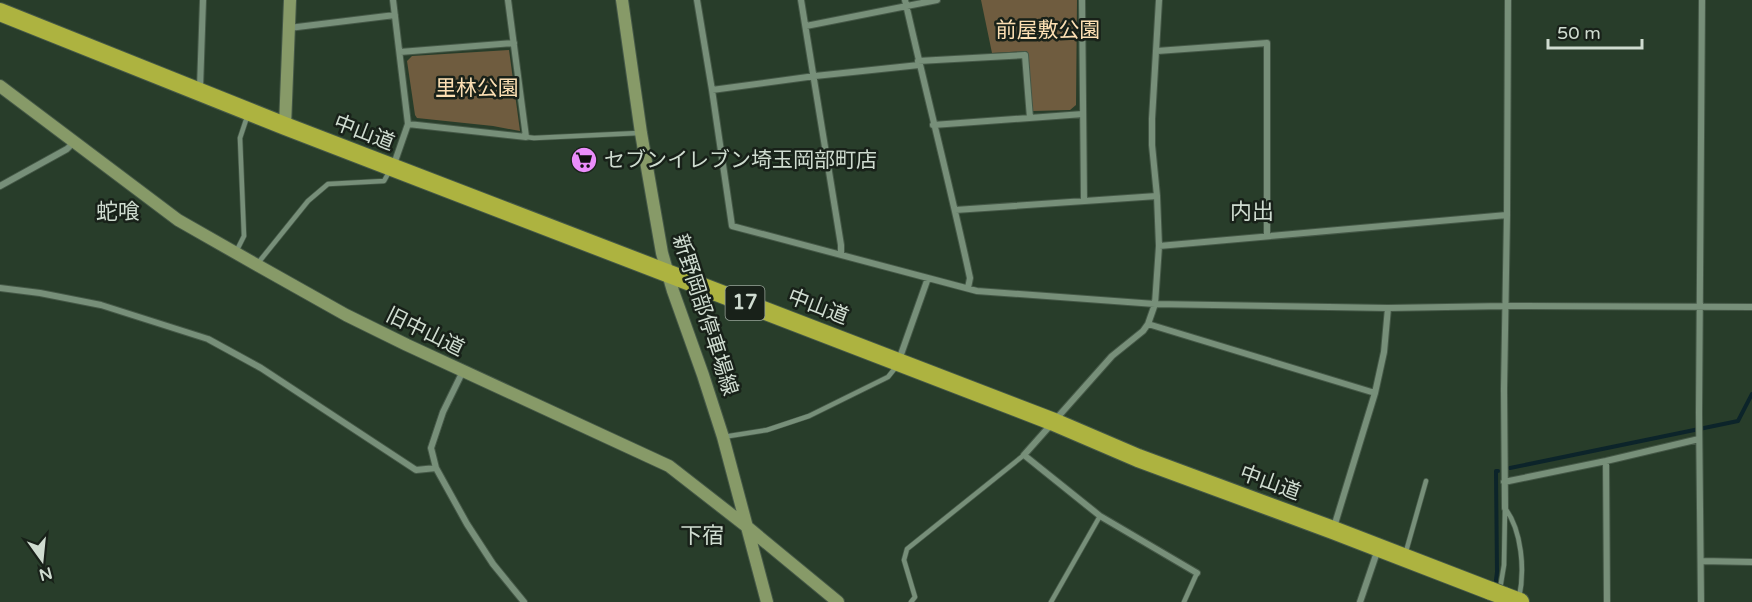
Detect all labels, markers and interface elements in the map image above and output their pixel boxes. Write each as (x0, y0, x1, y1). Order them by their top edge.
scale bar (1548, 12, 1642, 50)
park label: 前屋敷公園 (996, 18, 1101, 43)
text: 50 m (1557, 22, 1601, 44)
park label: 里林公園 (435, 76, 519, 101)
street label: 中山道 (330, 110, 398, 156)
supermarket icon: セブンイレブン埼玉岡部町店 (569, 145, 599, 175)
place label: セブンイレブン埼玉岡部町店 (604, 148, 877, 173)
district label: 蛇喰 (96, 199, 140, 225)
district label: 内出 (1230, 199, 1274, 225)
street label: 新野岡部停車場線 (667, 231, 743, 399)
street label: 中山道 (784, 284, 852, 330)
road number: 17 (726, 286, 764, 320)
street label: 旧中山道 (382, 302, 468, 362)
street label: 中山道 (1236, 460, 1304, 506)
district label: 下宿 (680, 523, 724, 549)
north arrow (12, 530, 72, 590)
text: N (37, 562, 54, 585)

